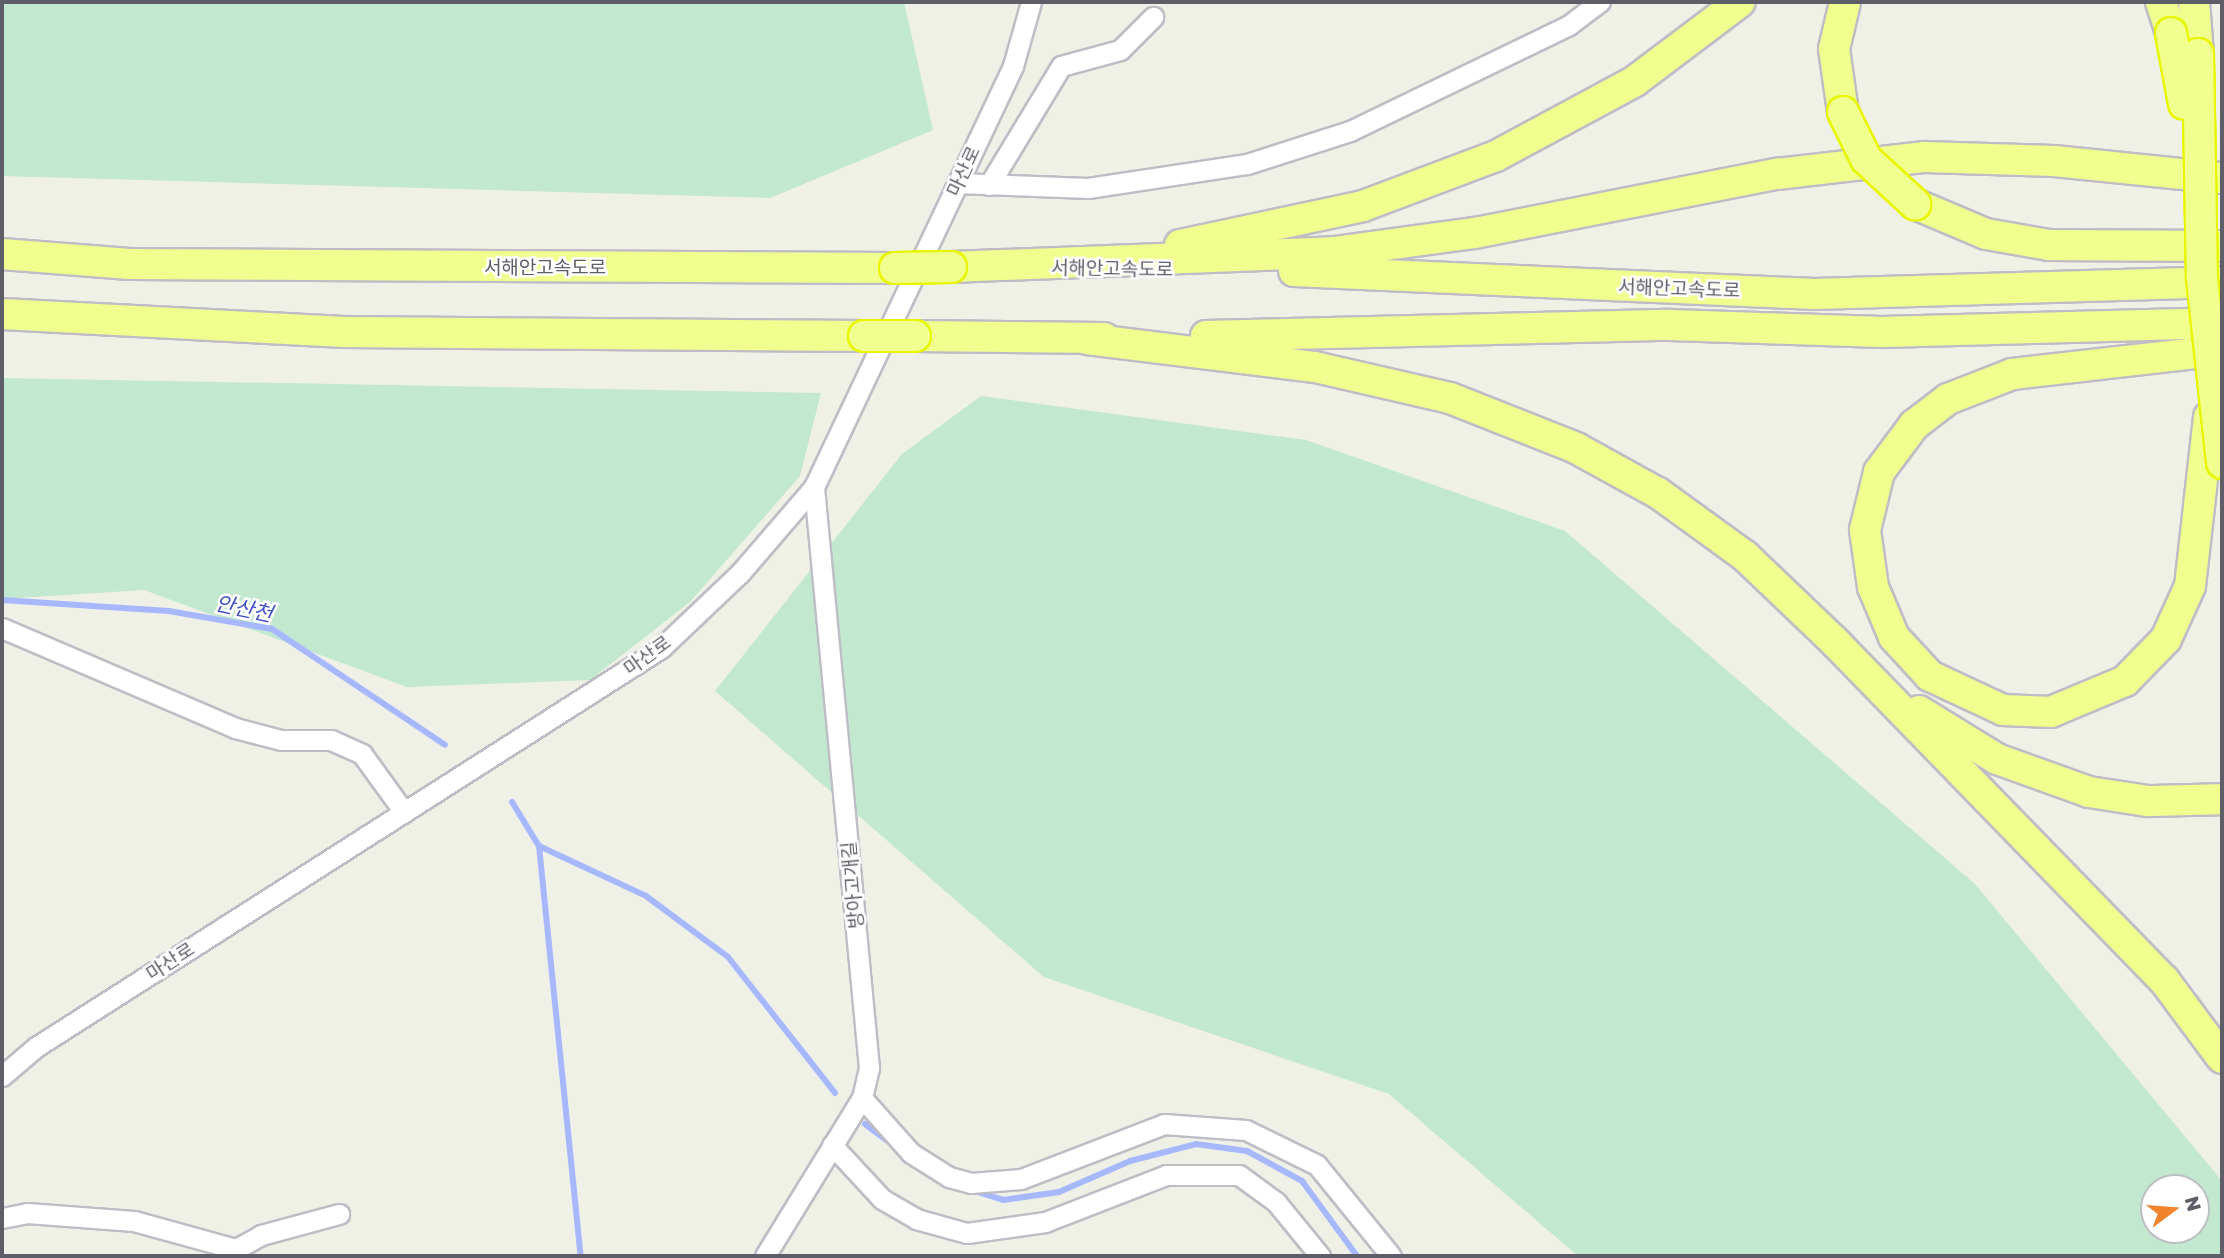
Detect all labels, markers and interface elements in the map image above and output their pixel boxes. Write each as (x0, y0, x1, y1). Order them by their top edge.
street label: 마산로 (942, 142, 984, 200)
street label: 서해안고속도로 (484, 256, 606, 278)
street label: 서해안고속도로 (1051, 256, 1173, 280)
street label: 서해안고속도로 (1617, 274, 1741, 302)
water label: 안산천 (213, 590, 275, 626)
street label: 마산로 (619, 630, 675, 680)
street label: 방아고개길 (837, 840, 867, 930)
street label: 마산로 (142, 937, 198, 985)
north arrow (2140, 1174, 2210, 1244)
text: N (2181, 1194, 2207, 1214)

